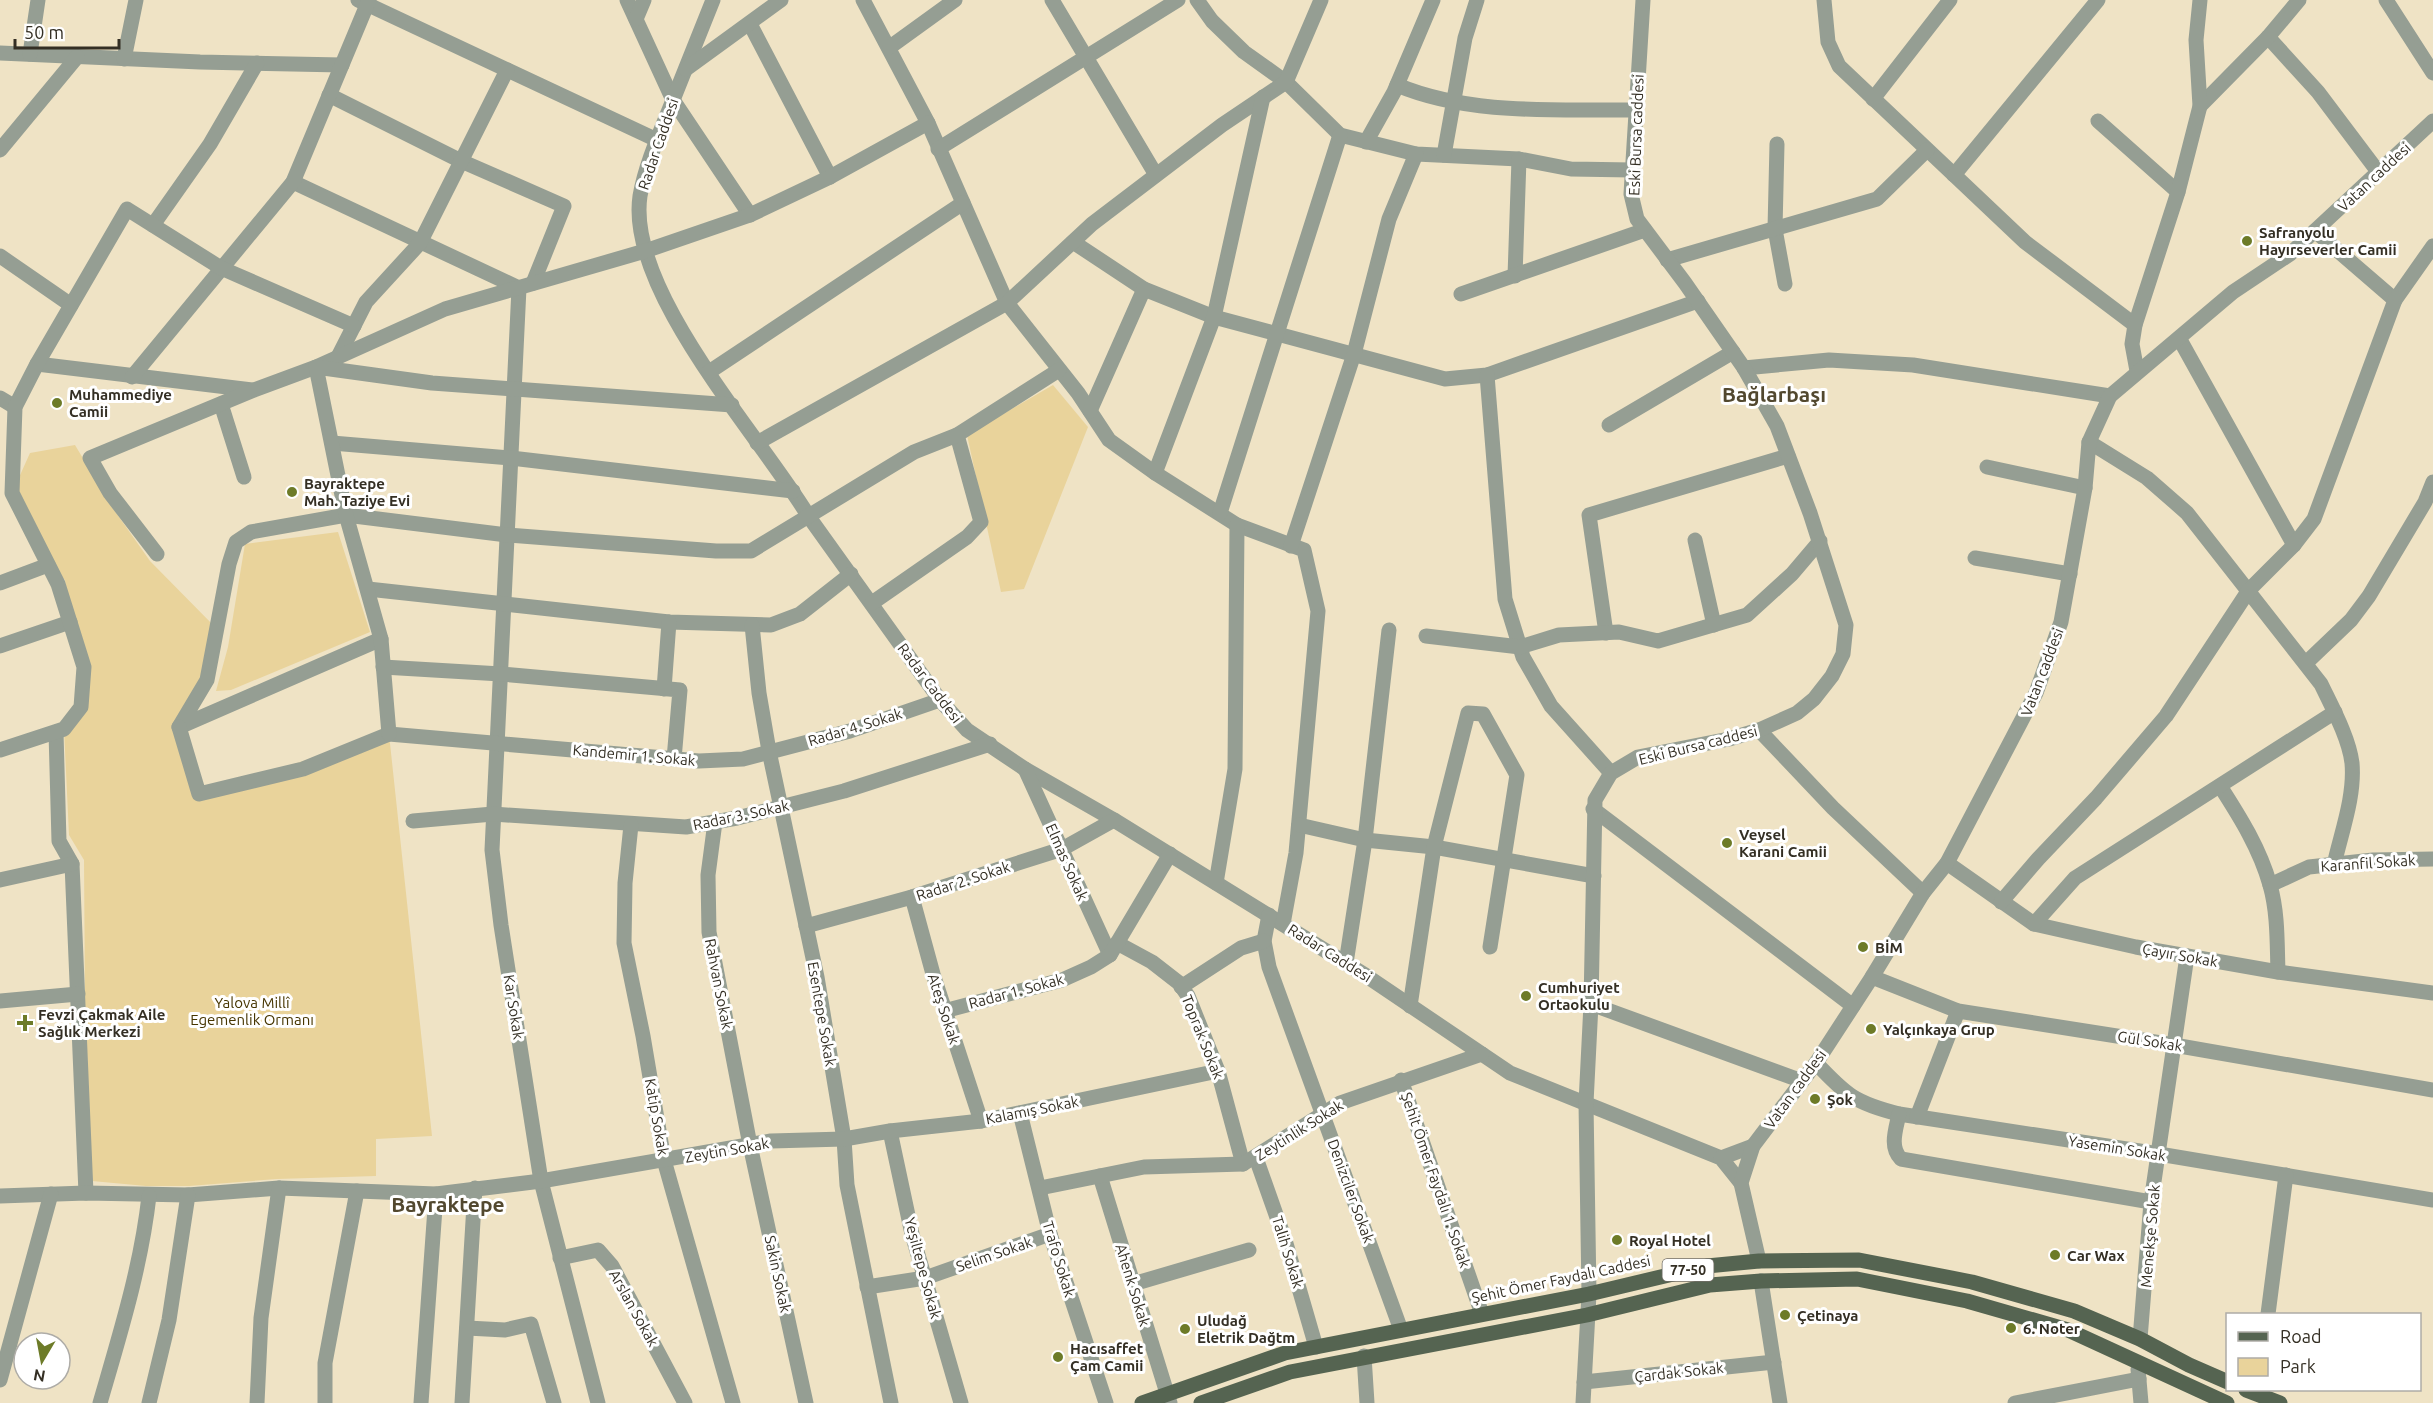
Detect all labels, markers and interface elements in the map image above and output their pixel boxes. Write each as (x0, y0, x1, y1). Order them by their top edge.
scale bar (15, 12, 118, 50)
text: 50 m (24, 22, 64, 42)
street label: Eski Bursa caddesi (1625, 74, 1647, 196)
street label: Radar Caddesi (634, 96, 682, 192)
street label: Vatan caddesi (2334, 139, 2414, 215)
place label: Safranyolu Hayırseverler Camii (2259, 224, 2397, 258)
marker: Safranyolu Hayırseverler Camii (2240, 234, 2254, 248)
district label: Bağlarbaşı (1722, 382, 1826, 406)
place label: Muhammediye Camii (69, 386, 172, 420)
marker: Muhammediye Camii (50, 396, 64, 410)
place label: Bayraktepe Mah. Taziye Evi (304, 475, 410, 509)
marker: Bayraktepe Mah. Taziye Evi (285, 485, 299, 499)
street label: Vatan caddesi (2017, 625, 2067, 719)
street label: Radar Caddesi (894, 640, 966, 726)
street label: Radar 4. Sokak (806, 704, 905, 749)
street label: Eski Bursa caddesi (1637, 722, 1759, 768)
street label: Kandemir 1. Sokak (572, 741, 697, 769)
street label: Radar 3. Sokak (691, 796, 791, 833)
street label: Elmas Sokak (1042, 821, 1092, 903)
place label: Veysel Karani Camii (1739, 826, 1827, 860)
marker: Veysel Karani Camii (1720, 836, 1734, 850)
street label: Karanfil Sokak (2320, 851, 2416, 875)
street label: Radar 2. Sokak (914, 858, 1012, 904)
street label: Radar Caddesi (1285, 920, 1375, 986)
street label: Rahvan Sokak (702, 937, 736, 1031)
place label: BİM (1875, 939, 1903, 956)
marker: BİM (1856, 940, 1870, 954)
street label: Çayır Sokak (2141, 940, 2219, 970)
street label: Esentepe Sokak (804, 960, 840, 1068)
street label: Radar 1. Sokak (967, 970, 1066, 1012)
street label: Ateş Sokak (925, 972, 964, 1047)
street label: Kar Sokak (500, 973, 528, 1041)
place label: Cumhuriyet Ortaokulu (1538, 979, 1620, 1013)
marker: Cumhuriyet Ortaokulu (1519, 989, 1533, 1003)
street label: Toprak Sokak (1178, 993, 1228, 1082)
park label: Yalova Millî Egemenlik Ormanı (190, 994, 314, 1028)
place label: Fevzi Çakmak Aile Sağlık Merkezi (38, 1006, 165, 1040)
marker: Fevzi Çakmak Aile Sağlık Merkezi (16, 1014, 34, 1032)
place label: Yalçınkaya Grup (1883, 1021, 1995, 1039)
marker: Yalçınkaya Grup (1864, 1022, 1878, 1036)
street label: Gül Sokak (2116, 1027, 2184, 1055)
street label: Vatan caddesi (1761, 1046, 1829, 1132)
street label: Katip Sokak (642, 1077, 672, 1157)
street label: Şehit Ömer Faydalı 1. Sokak (1398, 1090, 1474, 1270)
place label: Şok (1827, 1091, 1854, 1109)
marker: Şok (1808, 1092, 1822, 1106)
street label: Kalamış Sokak (984, 1093, 1080, 1127)
street label: Zeytinlik Sokak (1252, 1096, 1346, 1164)
street label: Yasemin Sokak (2067, 1132, 2168, 1164)
street label: Zeytin Sokak (684, 1134, 771, 1166)
street label: Denizciler Sokak (1324, 1137, 1378, 1246)
street label: Menekşe Sokak (2137, 1183, 2163, 1288)
district label: Bayraktepe (391, 1192, 505, 1216)
street label: Talih Sokak (1269, 1214, 1307, 1291)
street label: Yeşiltepe Sokak (901, 1215, 945, 1321)
street label: Trafo Sokak (1039, 1219, 1079, 1299)
place label: Royal Hotel (1629, 1232, 1711, 1249)
street label: Selim Sokak (954, 1233, 1035, 1275)
marker: Royal Hotel (1610, 1233, 1624, 1247)
street label: Sakin Sokak (762, 1234, 795, 1314)
street label: Ahenk Sokak (1112, 1242, 1154, 1329)
place label: Car Wax (2067, 1247, 2125, 1264)
marker: Car Wax (2048, 1248, 2062, 1262)
street label: Şehit Ömer Faydalı Caddesi (1470, 1252, 1652, 1306)
road number: 77-50 (1662, 1259, 1714, 1281)
street label: Arslan Sokak (606, 1267, 662, 1350)
place label: Çetinaya (1797, 1307, 1859, 1325)
marker: Çetinaya (1778, 1308, 1792, 1322)
place label: Uludağ Eletrik Dağtm (1197, 1312, 1295, 1346)
legend (2226, 1313, 2421, 1391)
place label: 6. Noter (2023, 1320, 2081, 1337)
marker: 6. Noter (2004, 1321, 2018, 1335)
marker: Uludağ Eletrik Dağtm (1178, 1322, 1192, 1336)
text: Road (2280, 1326, 2322, 1346)
north arrow (12, 1331, 72, 1391)
place label: Hacısaffet Çam Camii (1070, 1340, 1144, 1375)
marker: Hacısaffet Çam Camii (1051, 1350, 1065, 1364)
text: Park (2280, 1356, 2316, 1376)
street label: Çardak Sokak (1634, 1359, 1725, 1385)
text: N (32, 1366, 47, 1386)

